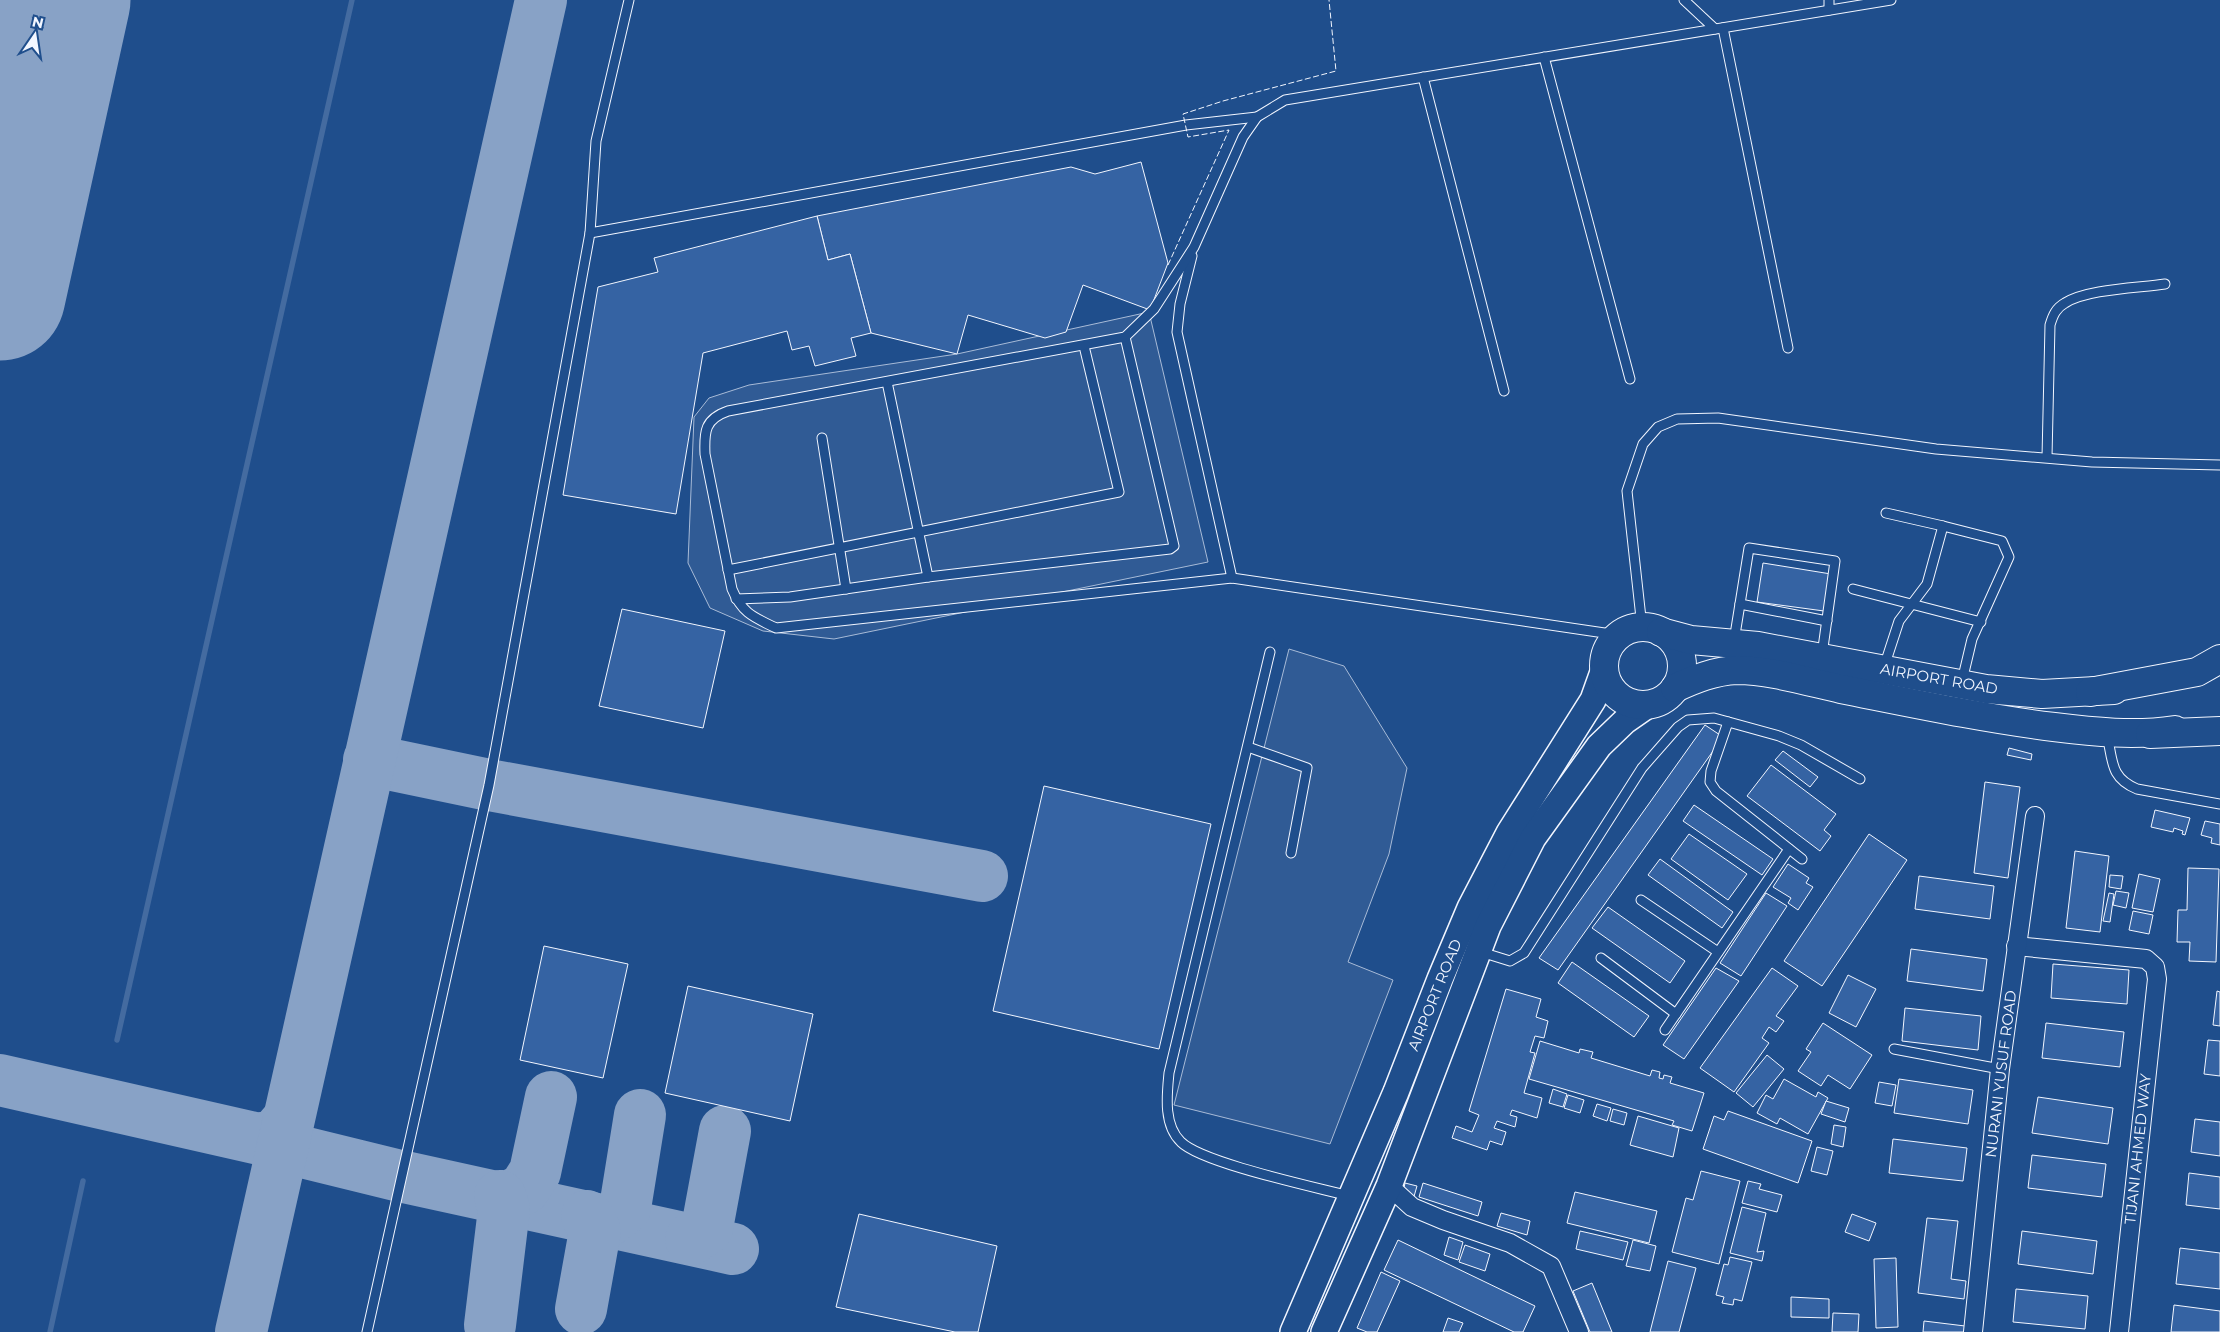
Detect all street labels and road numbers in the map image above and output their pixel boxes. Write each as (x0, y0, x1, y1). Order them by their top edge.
street label: AIRPORT ROAD (1879, 659, 1999, 698)
street label: AIRPORT ROAD (1403, 936, 1466, 1054)
street label: NURANI YUSUF ROAD (1981, 989, 2020, 1159)
street label: TIJANI AHMED WAY (2120, 1072, 2155, 1225)

